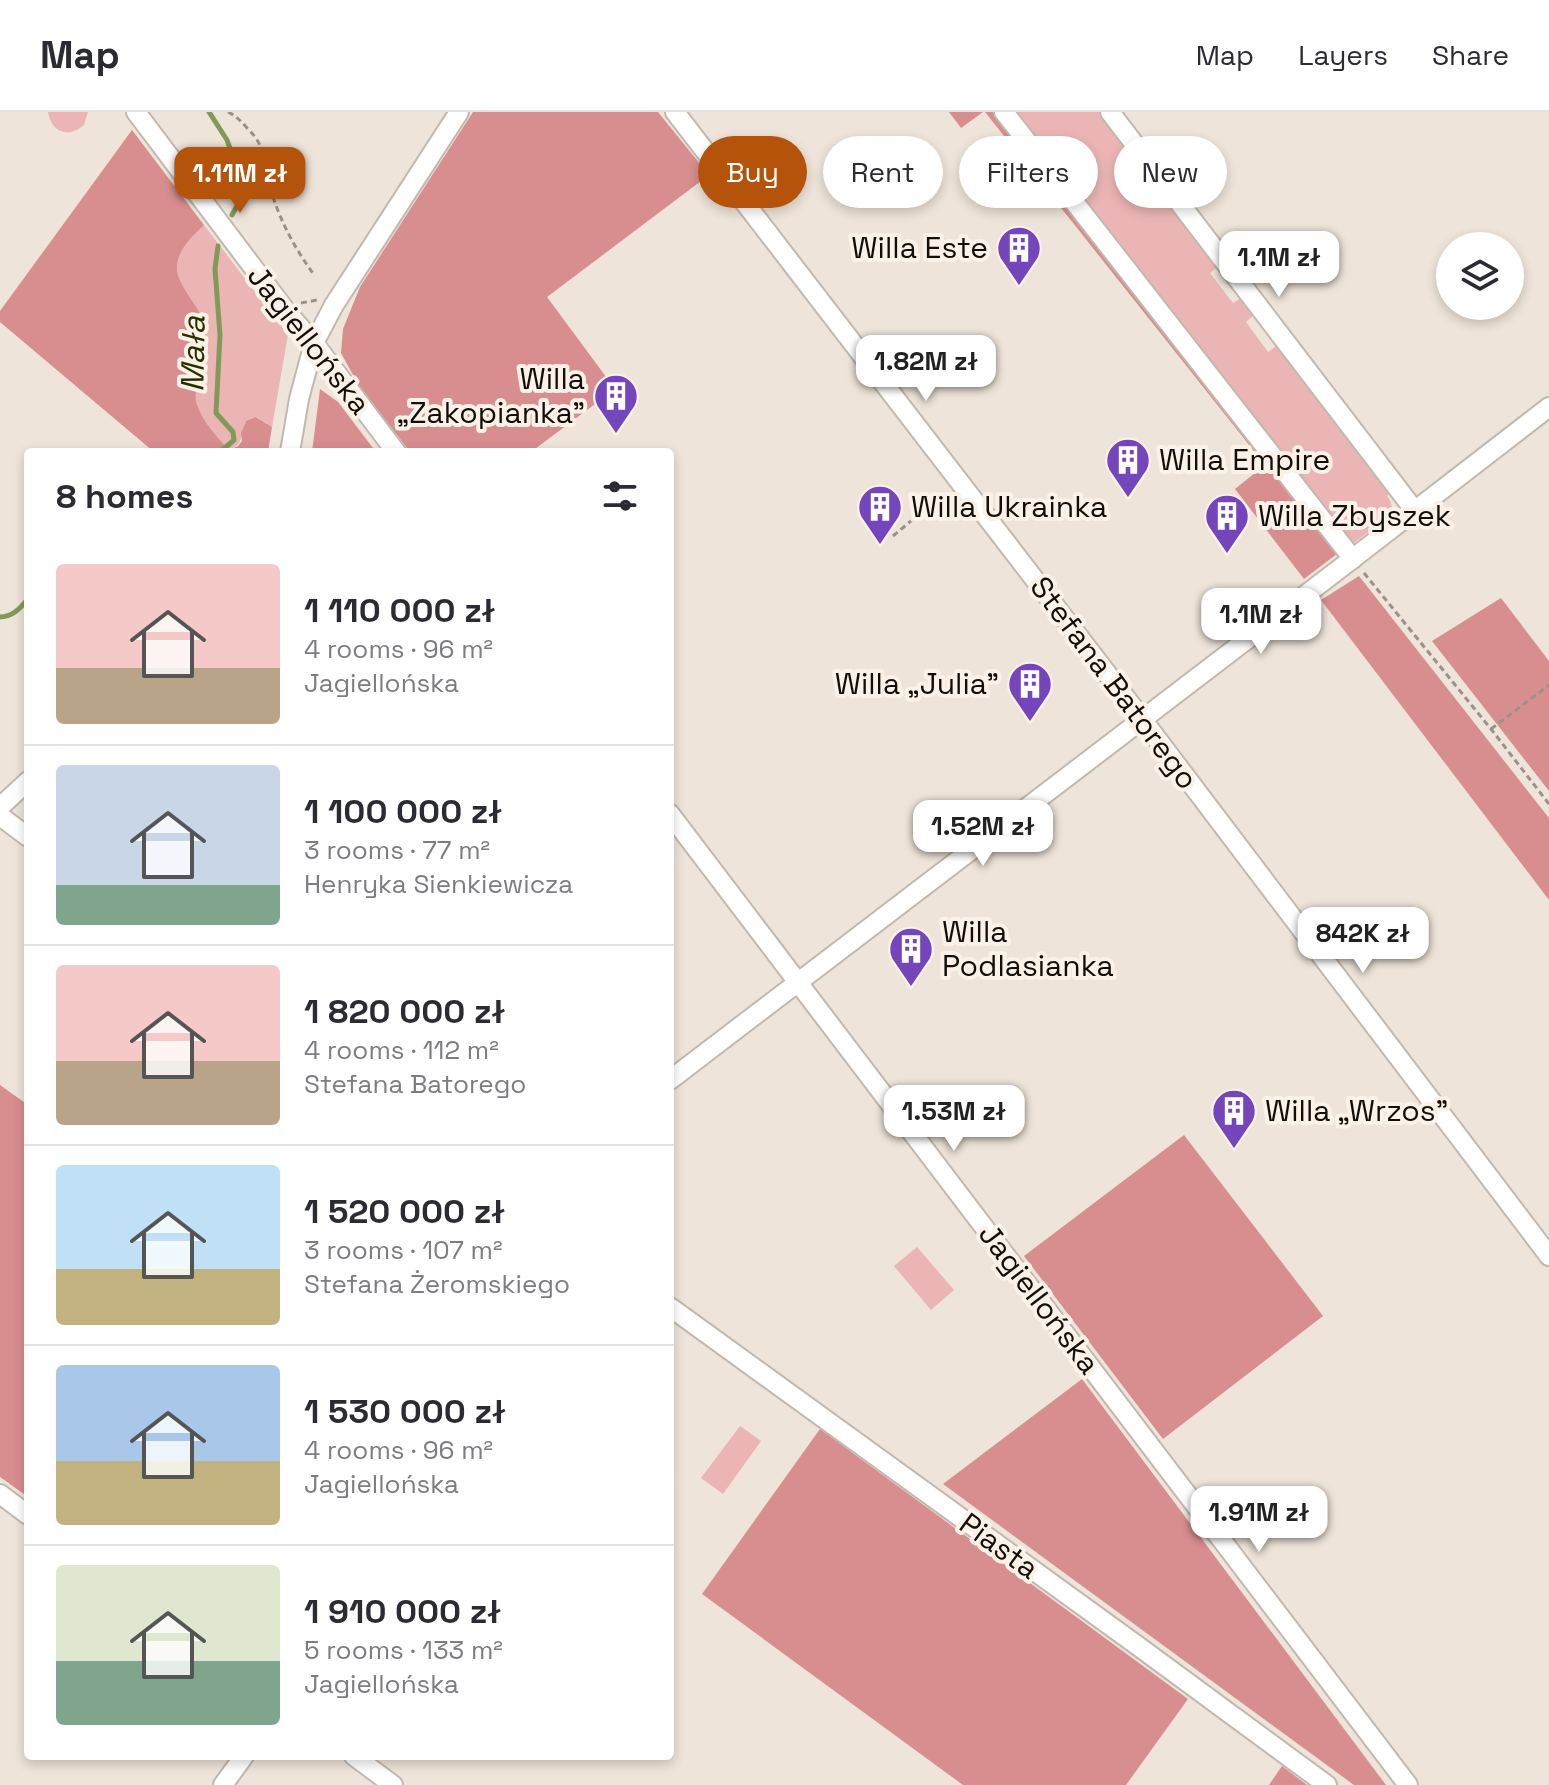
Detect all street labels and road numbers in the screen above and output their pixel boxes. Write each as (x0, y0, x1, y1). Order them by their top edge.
street label: Jagiellońska (239, 257, 380, 422)
street label: Stefana Batorego (1022, 568, 1207, 797)
street label: Jagiellońska (970, 1216, 1109, 1382)
street label: Piasta (952, 1504, 1047, 1588)

